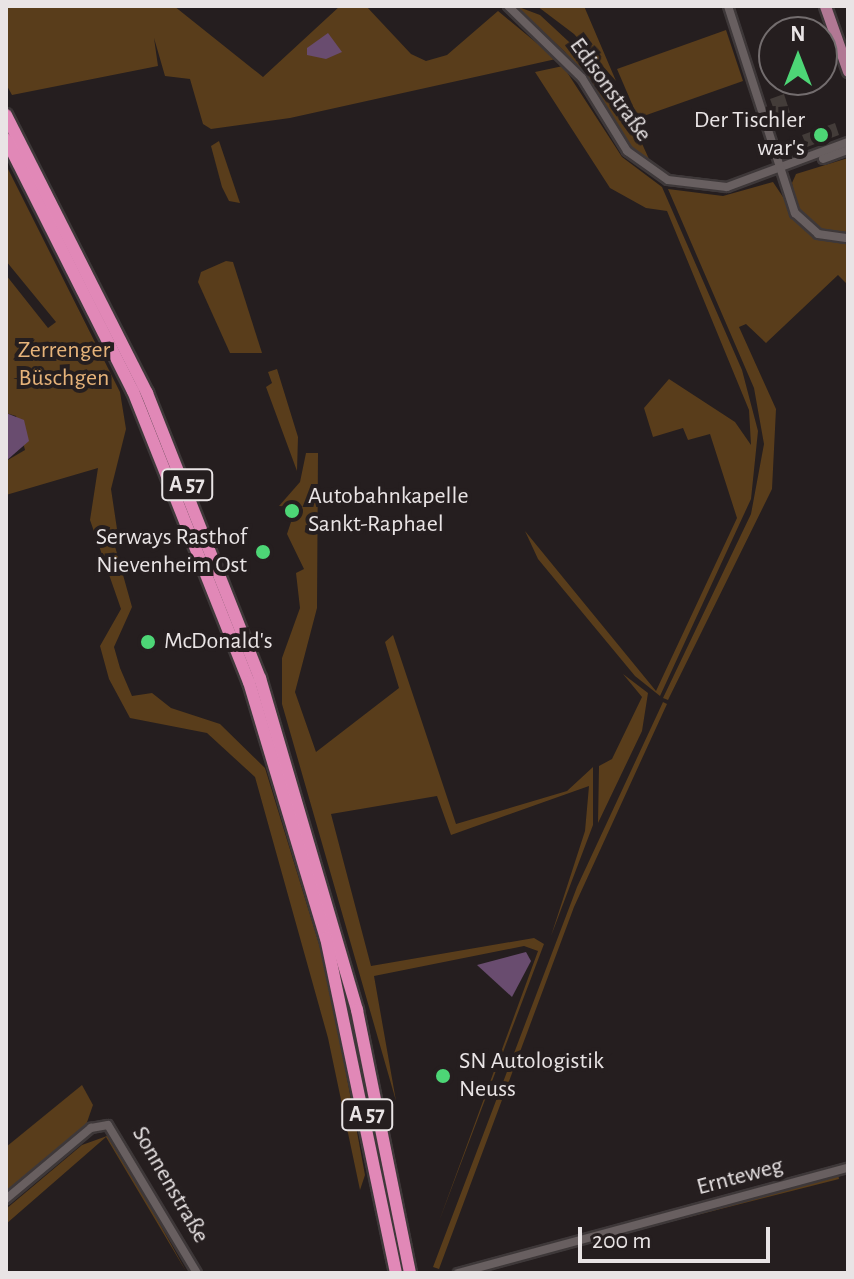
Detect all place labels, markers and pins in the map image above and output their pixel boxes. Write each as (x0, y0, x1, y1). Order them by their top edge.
place label: Der Tischler war's (694, 107, 805, 163)
marker: Der Tischler war's (812, 126, 830, 144)
place label: Autobahnkapelle Sankt-Raphael (308, 483, 469, 539)
marker: Autobahnkapelle Sankt-Raphael (283, 502, 301, 520)
place label: Serways Rasthof Nievenheim Ost (96, 524, 247, 580)
marker: Serways Rasthof Nievenheim Ost (254, 543, 272, 561)
place label: McDonald's (164, 628, 273, 656)
marker: McDonald's (139, 633, 157, 651)
place label: SN Autologistik Neuss (459, 1048, 604, 1104)
marker: SN Autologistik Neuss (434, 1067, 452, 1085)

